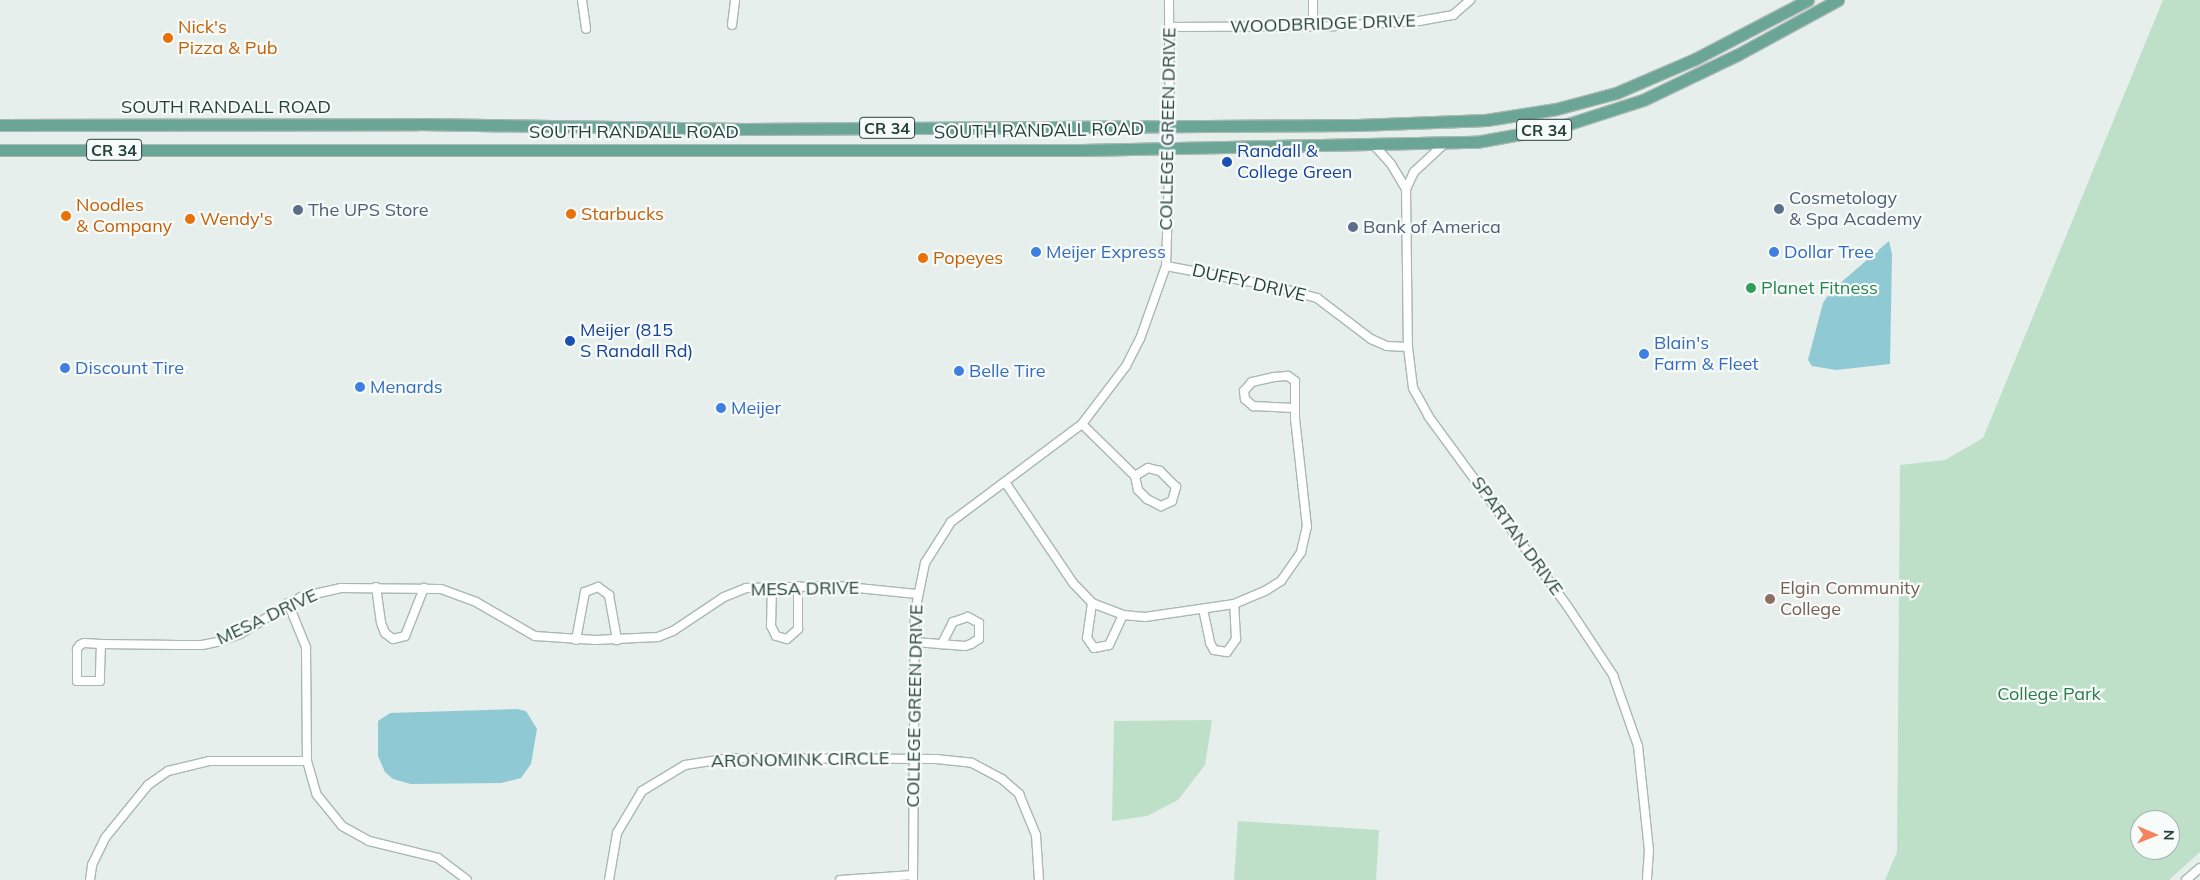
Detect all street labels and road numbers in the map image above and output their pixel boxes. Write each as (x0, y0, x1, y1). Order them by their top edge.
street label: WOODBRIDGE DRIVE (1230, 10, 1416, 38)
street label: COLLEGE GREEN DRIVE (1155, 27, 1181, 231)
street label: SOUTH RANDALL ROAD (121, 96, 331, 118)
road number: CR 34 (858, 115, 916, 142)
road number: CR 34 (1515, 116, 1573, 144)
street label: SOUTH RANDALL ROAD (934, 118, 1144, 144)
street label: SOUTH RANDALL ROAD (529, 121, 739, 143)
road number: CR 34 (85, 136, 143, 164)
street label: DUFFY DRIVE (1190, 259, 1308, 307)
street label: SPARTAN DRIVE (1467, 472, 1567, 600)
street label: MESA DRIVE (750, 577, 860, 601)
street label: MESA DRIVE (213, 584, 321, 650)
street label: COLLEGE GREEN DRIVE (902, 604, 928, 808)
street label: ARONOMINK CIRCLE (711, 748, 889, 772)

